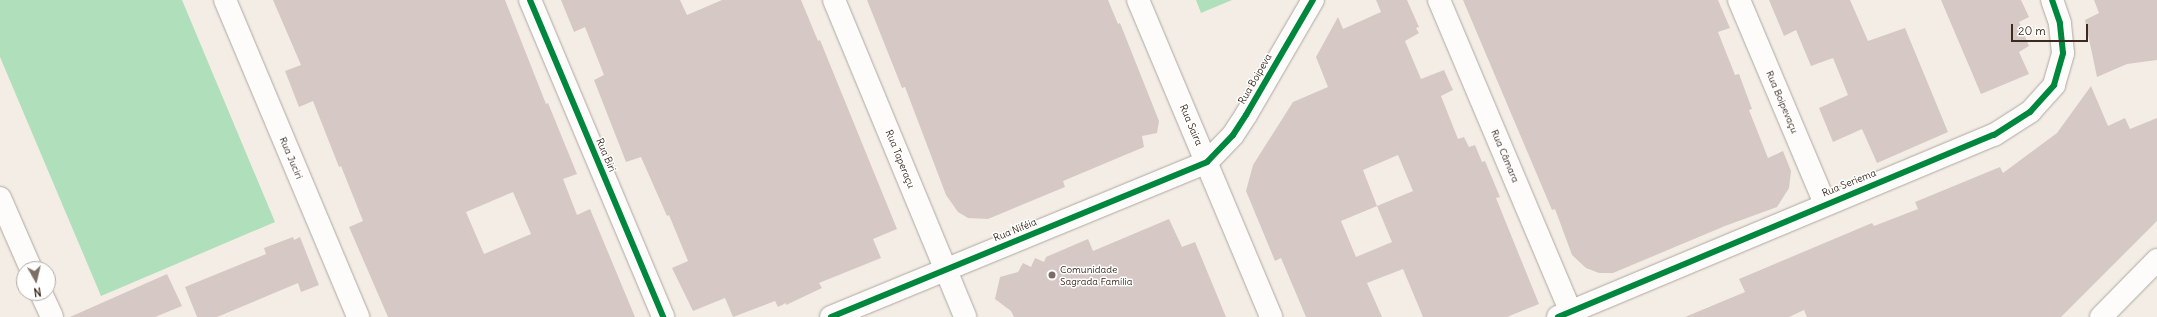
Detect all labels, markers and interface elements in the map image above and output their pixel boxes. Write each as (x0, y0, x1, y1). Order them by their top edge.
scale bar (2013, 16, 2090, 42)
text: 20 m (2018, 23, 2046, 38)
street label: Rua Boipeva (1236, 52, 1274, 106)
street label: Rua Boipevaçu (1763, 69, 1801, 135)
street label: Rua Saira (1177, 103, 1205, 147)
street label: Rua Taperaçu (883, 128, 917, 190)
street label: Rua Câmara (1488, 128, 1522, 184)
street label: Rua Juciri (277, 135, 305, 181)
street label: Rua Biri (594, 136, 618, 174)
street label: Rua Seriema (1820, 167, 1878, 199)
street label: Rua Niféia (992, 216, 1038, 244)
north arrow (16, 261, 56, 301)
place label: Comunidade Sagrada Família (1060, 263, 1133, 286)
marker: Comunidade Sagrada Família (1047, 270, 1057, 280)
text: N (33, 284, 42, 299)

